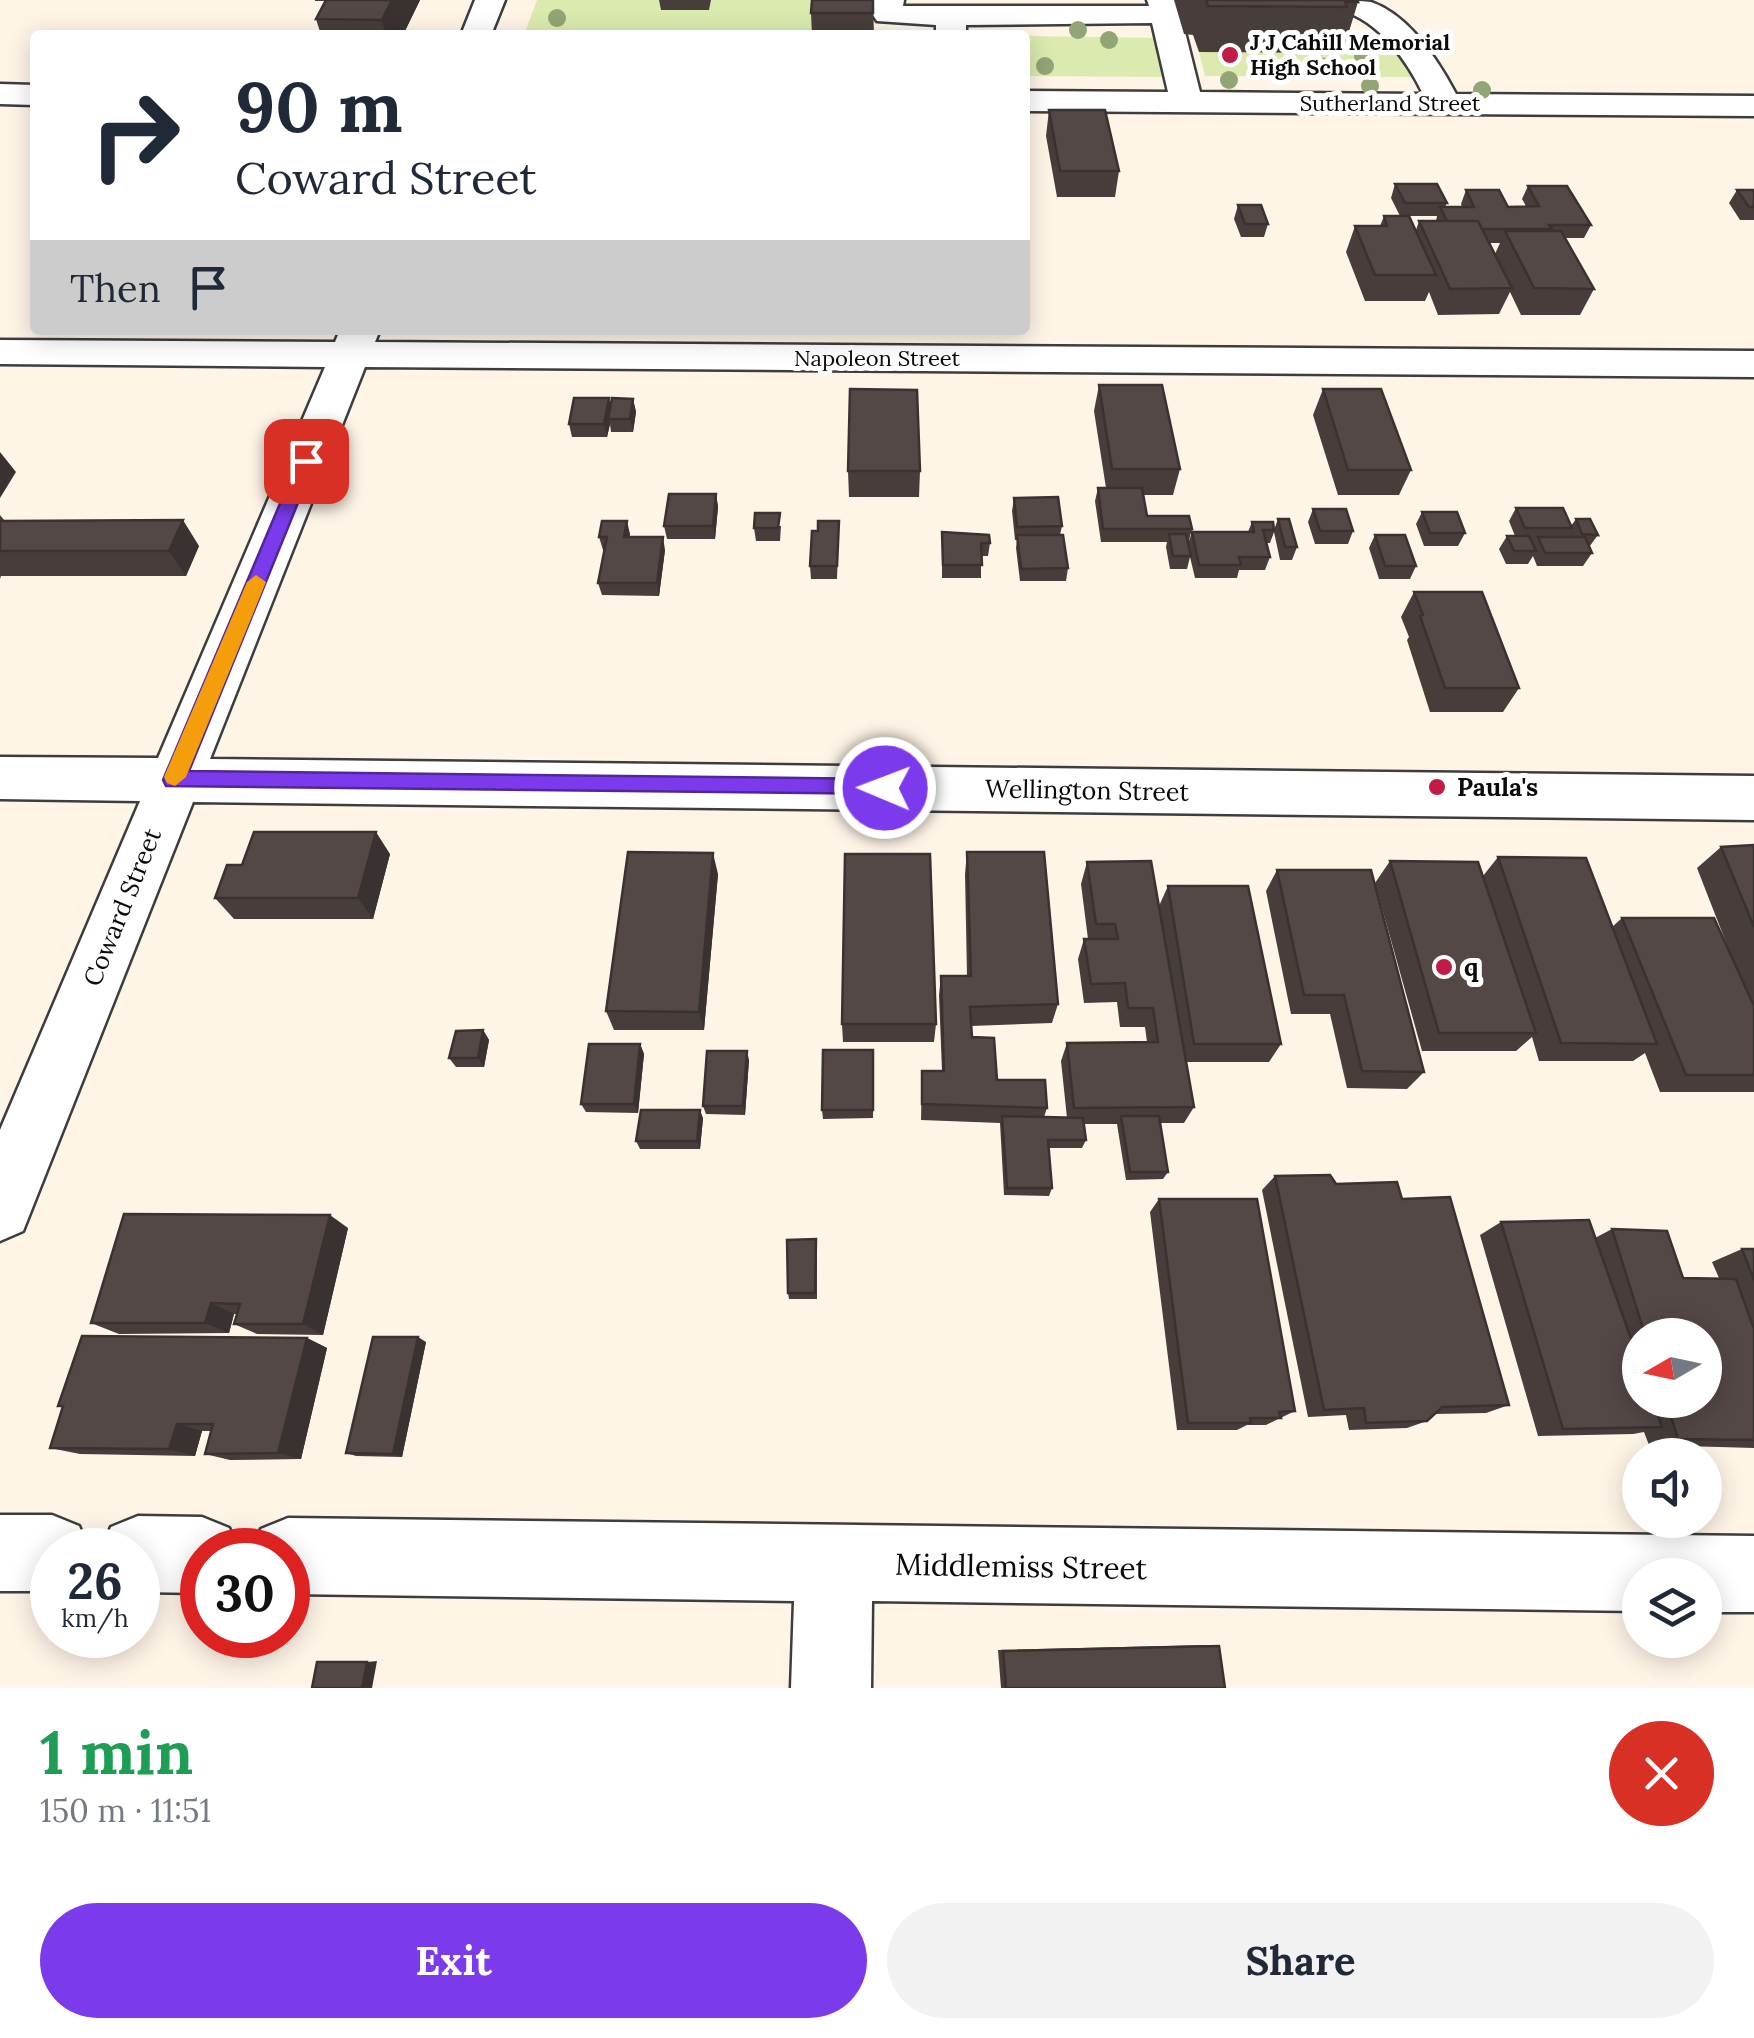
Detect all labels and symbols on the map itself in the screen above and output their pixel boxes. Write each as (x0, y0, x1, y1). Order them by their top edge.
place label: J J Cahill Memorial High School (1250, 28, 1450, 81)
marker: J J Cahill Memorial High School (1219, 44, 1241, 66)
street label: Sutherland Street (1300, 89, 1481, 117)
street label: Napoleon Street (794, 344, 961, 372)
pin (264, 419, 349, 504)
position arrow (833, 736, 937, 840)
place label: Paula's (1457, 771, 1538, 803)
street label: Wellington Street (985, 772, 1190, 808)
marker: Paula's (1426, 776, 1448, 798)
street label: Coward Street (76, 823, 168, 991)
place label: q (1464, 951, 1479, 983)
marker: q (1433, 956, 1455, 978)
north arrow (1622, 1318, 1722, 1418)
speed limit sign: 30 (180, 1528, 310, 1658)
street label: Middlemiss Street (895, 1545, 1148, 1587)

